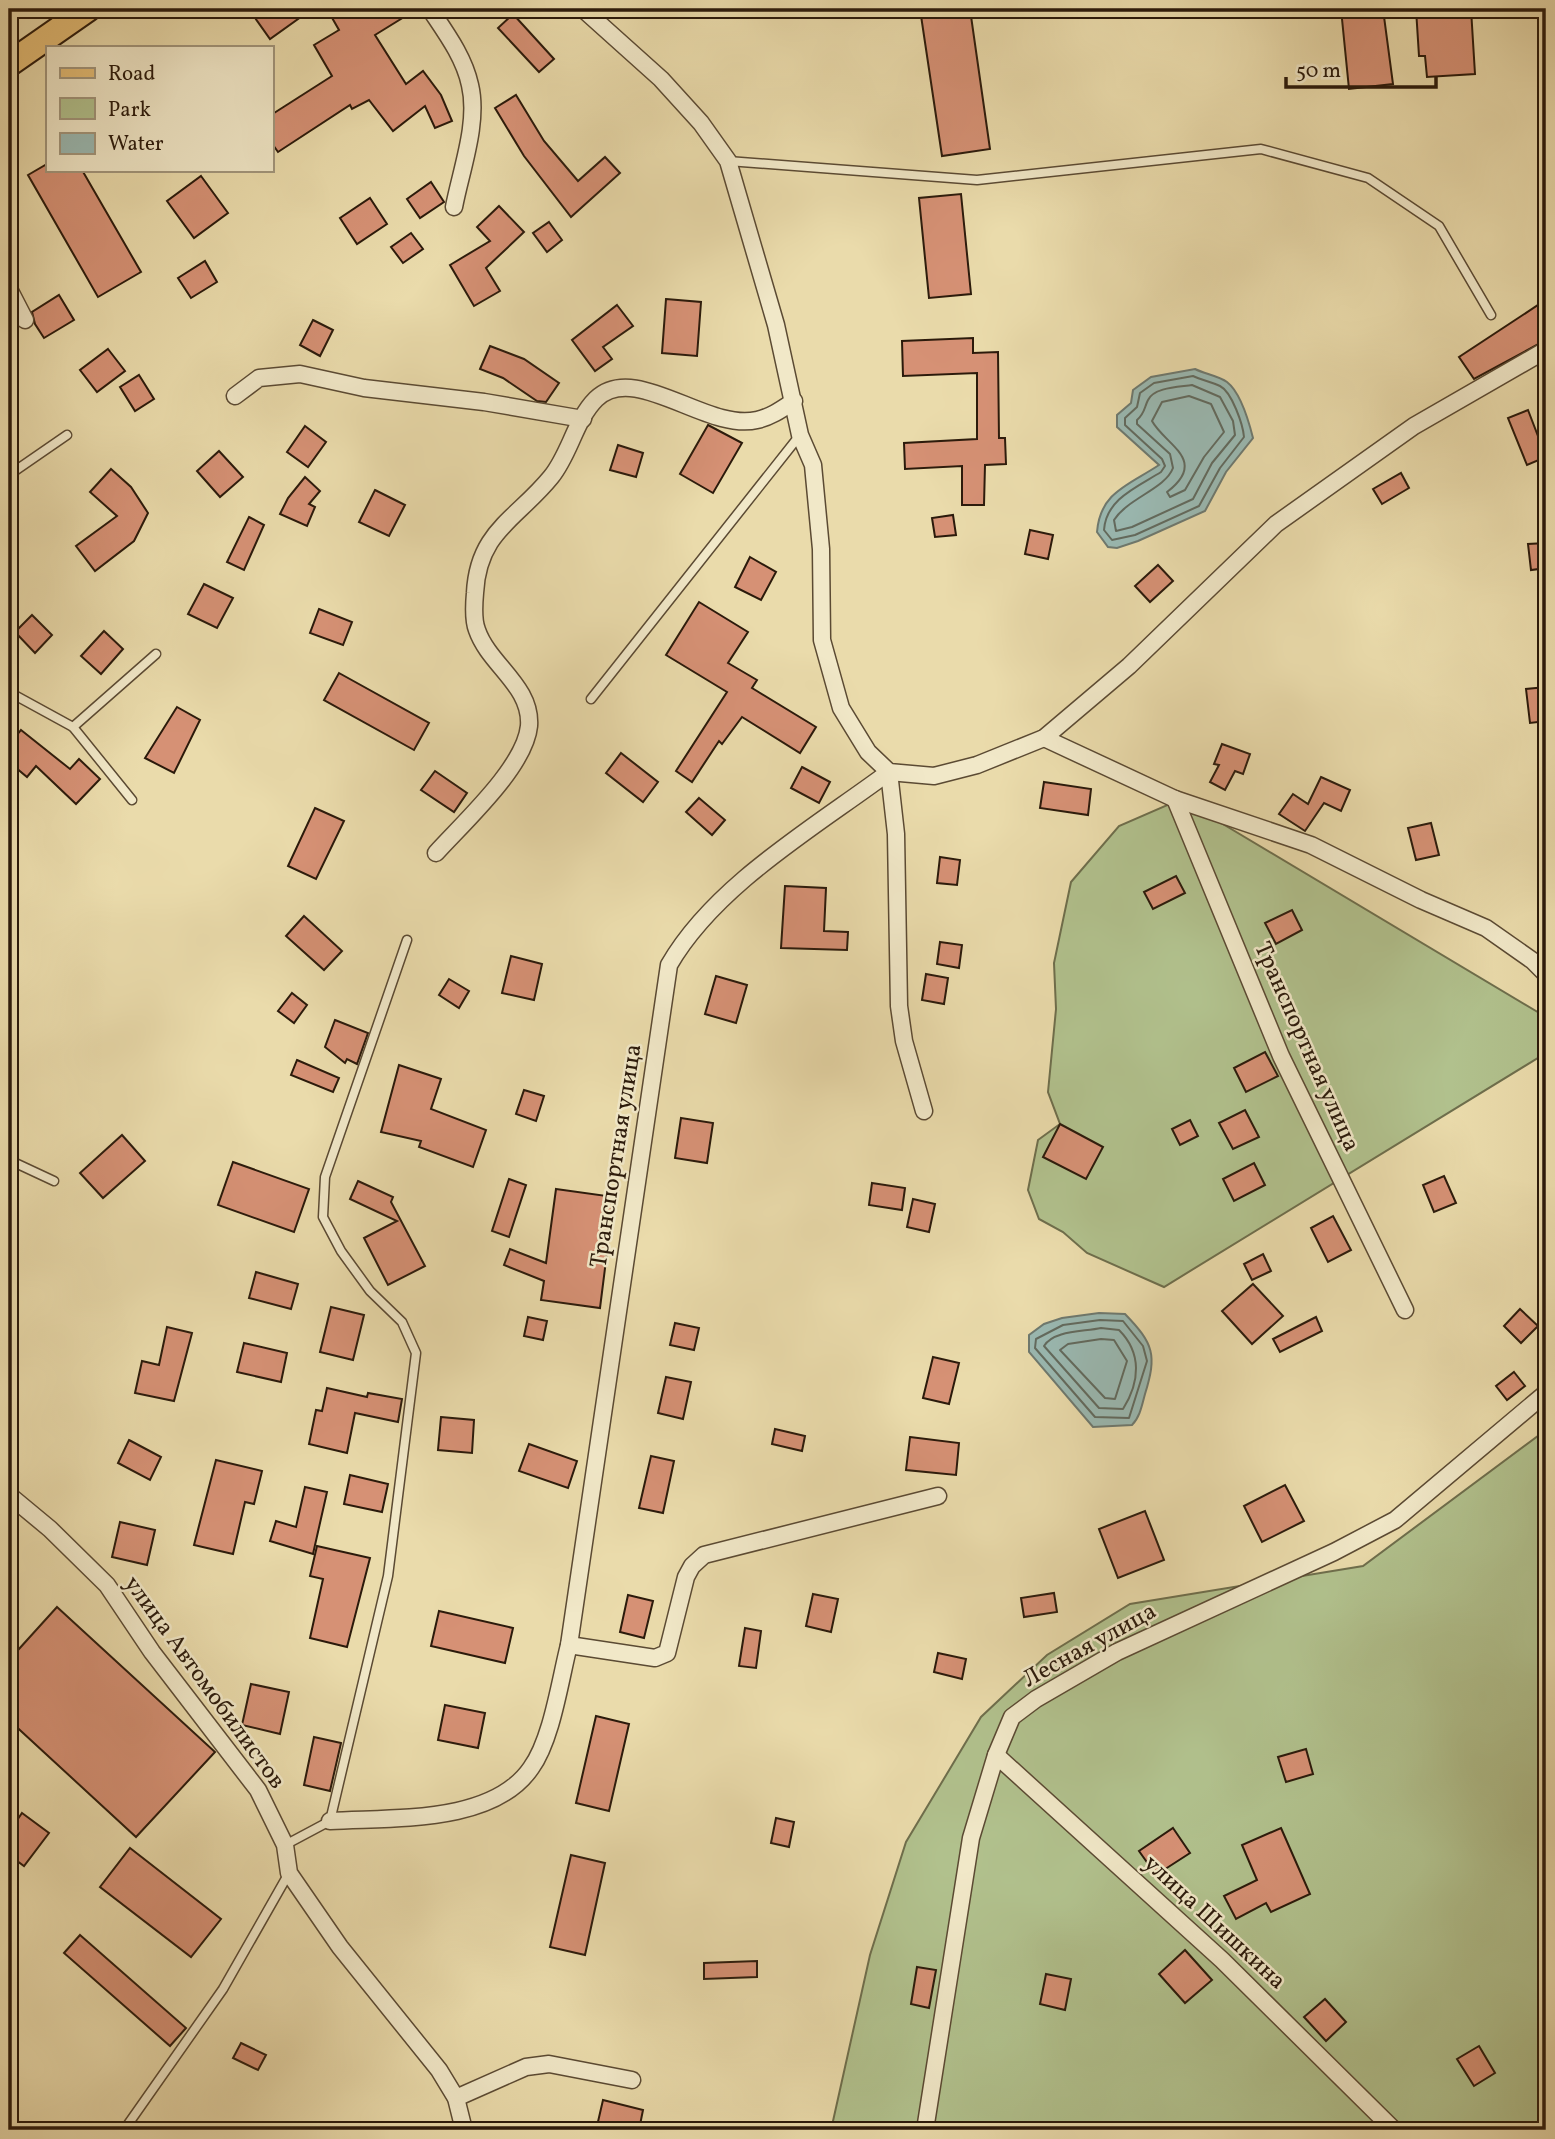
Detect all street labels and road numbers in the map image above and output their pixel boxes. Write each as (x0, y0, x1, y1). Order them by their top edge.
street label: Транспортная улица (1244, 937, 1368, 1157)
street label: Транспортная улица (582, 1041, 652, 1271)
street label: улица Автомобилистов (115, 1569, 293, 1797)
street label: Лесная улица (1017, 1595, 1163, 1697)
street label: улица Шишкина (1135, 1848, 1293, 1998)

